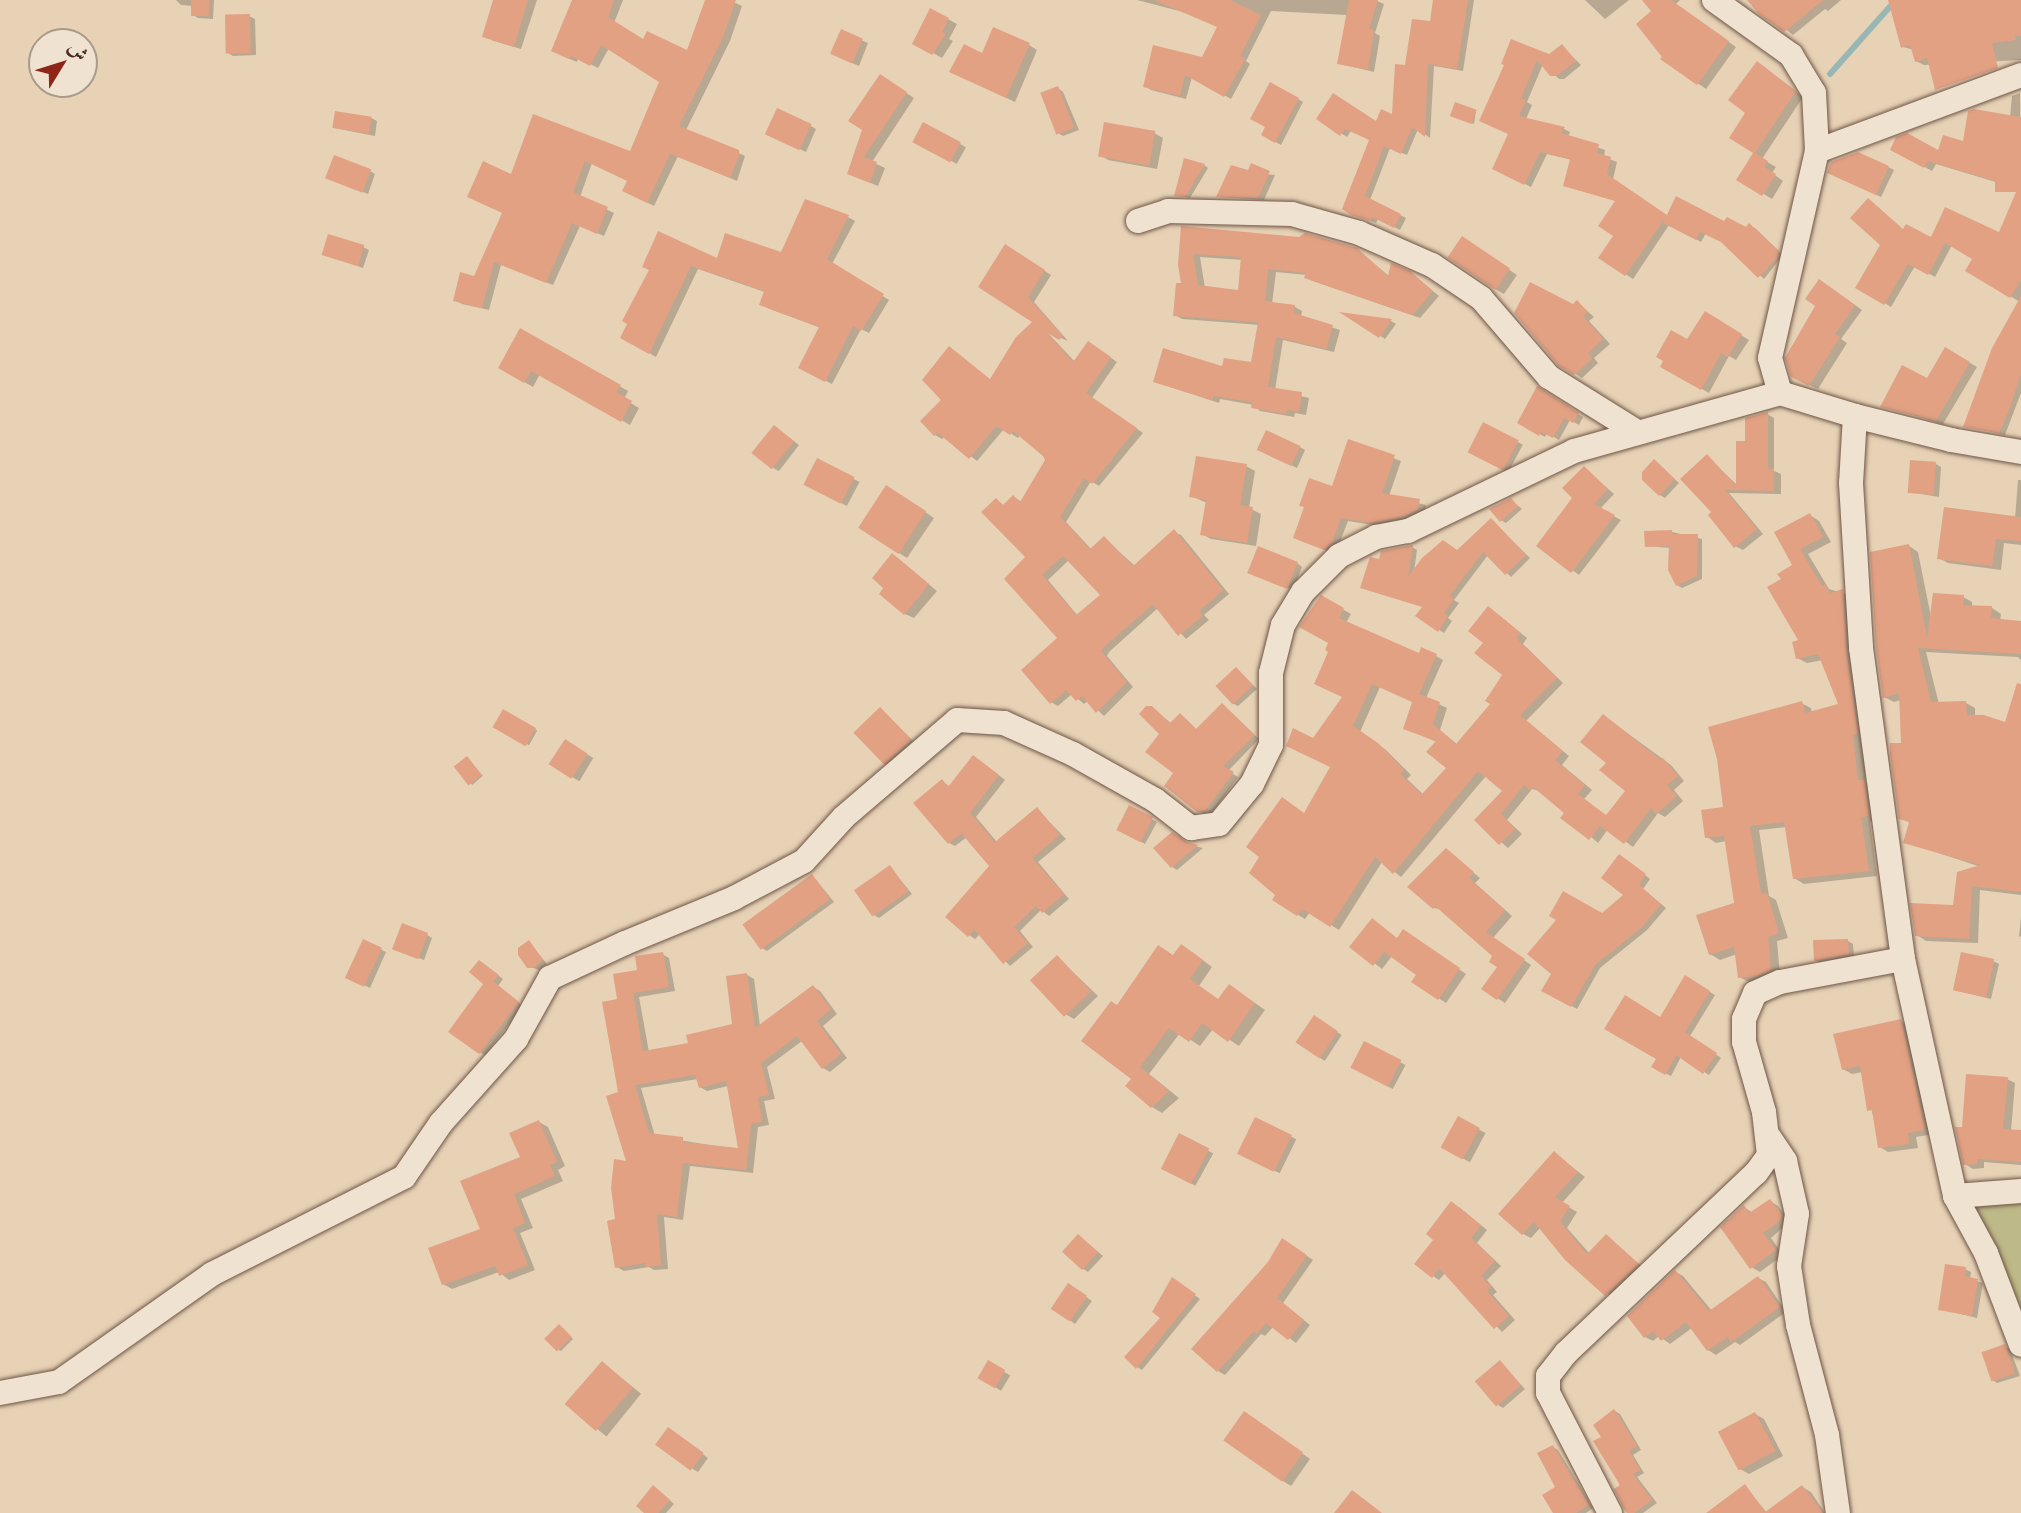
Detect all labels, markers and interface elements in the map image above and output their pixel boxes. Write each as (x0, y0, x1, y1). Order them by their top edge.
north arrow (28, 28, 98, 98)
text: ش (63, 36, 93, 66)

